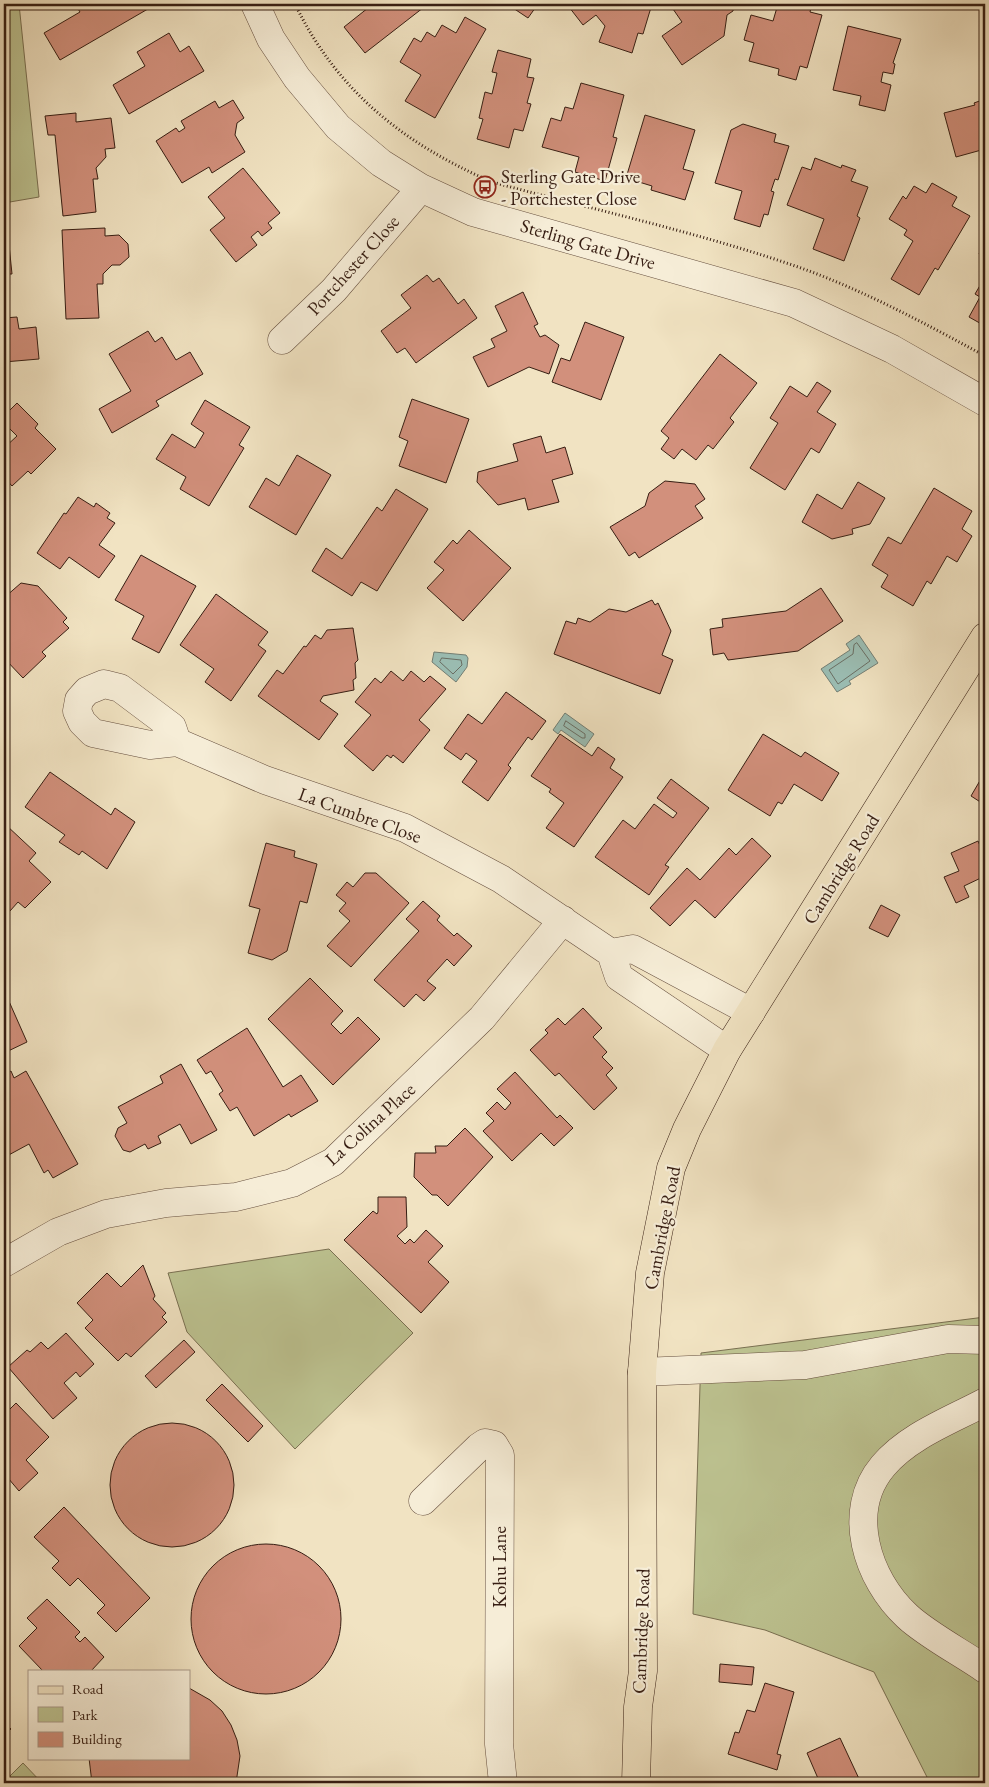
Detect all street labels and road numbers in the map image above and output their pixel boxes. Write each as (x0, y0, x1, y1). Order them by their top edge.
street label: Portchester Close (301, 209, 405, 321)
street label: Sterling Gate Drive (518, 213, 658, 275)
street label: La Cumbre Close (295, 781, 425, 849)
street label: Cambridge Road (797, 809, 885, 929)
street label: La Colina Place (320, 1077, 420, 1171)
street label: Cambridge Road (638, 1164, 686, 1292)
street label: Kohu Lane (487, 1526, 512, 1608)
street label: Cambridge Road (626, 1567, 656, 1694)

